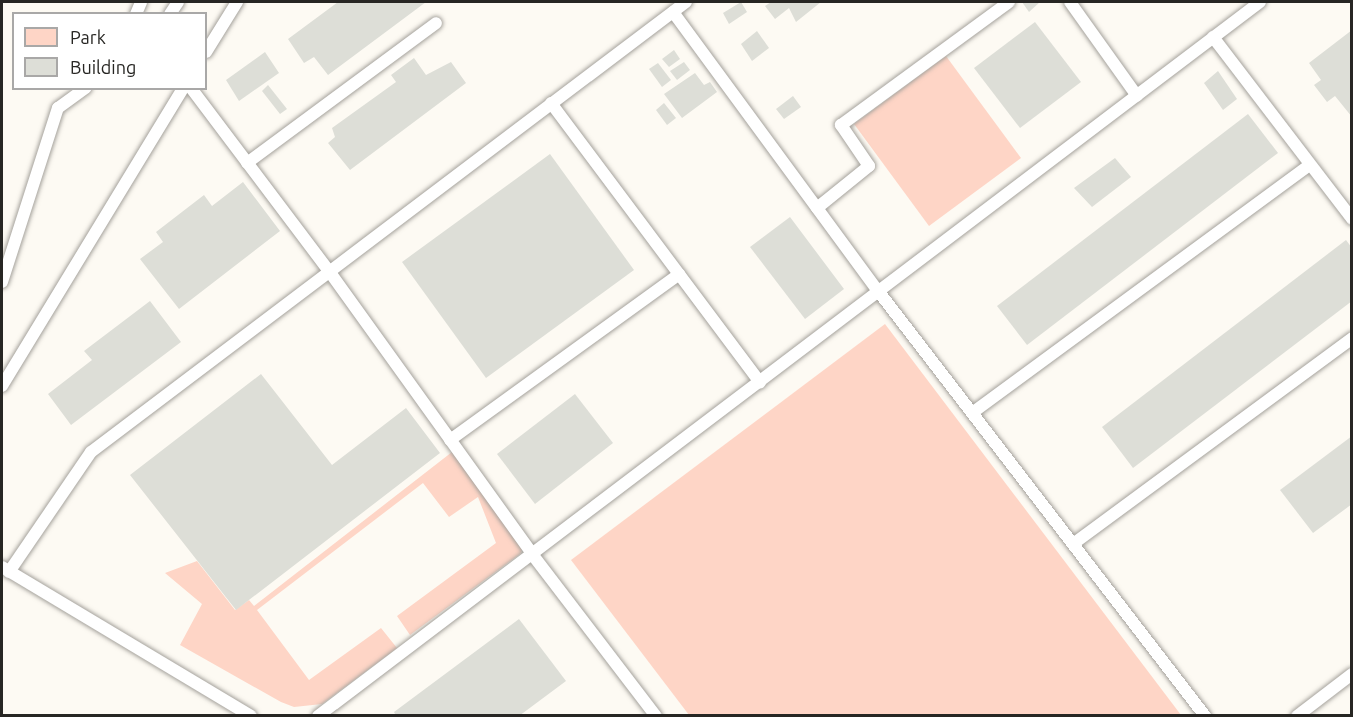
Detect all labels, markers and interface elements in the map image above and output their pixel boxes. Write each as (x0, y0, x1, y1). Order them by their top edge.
legend (12, 12, 207, 90)
text: Park (70, 27, 106, 47)
text: Building (70, 57, 136, 77)

